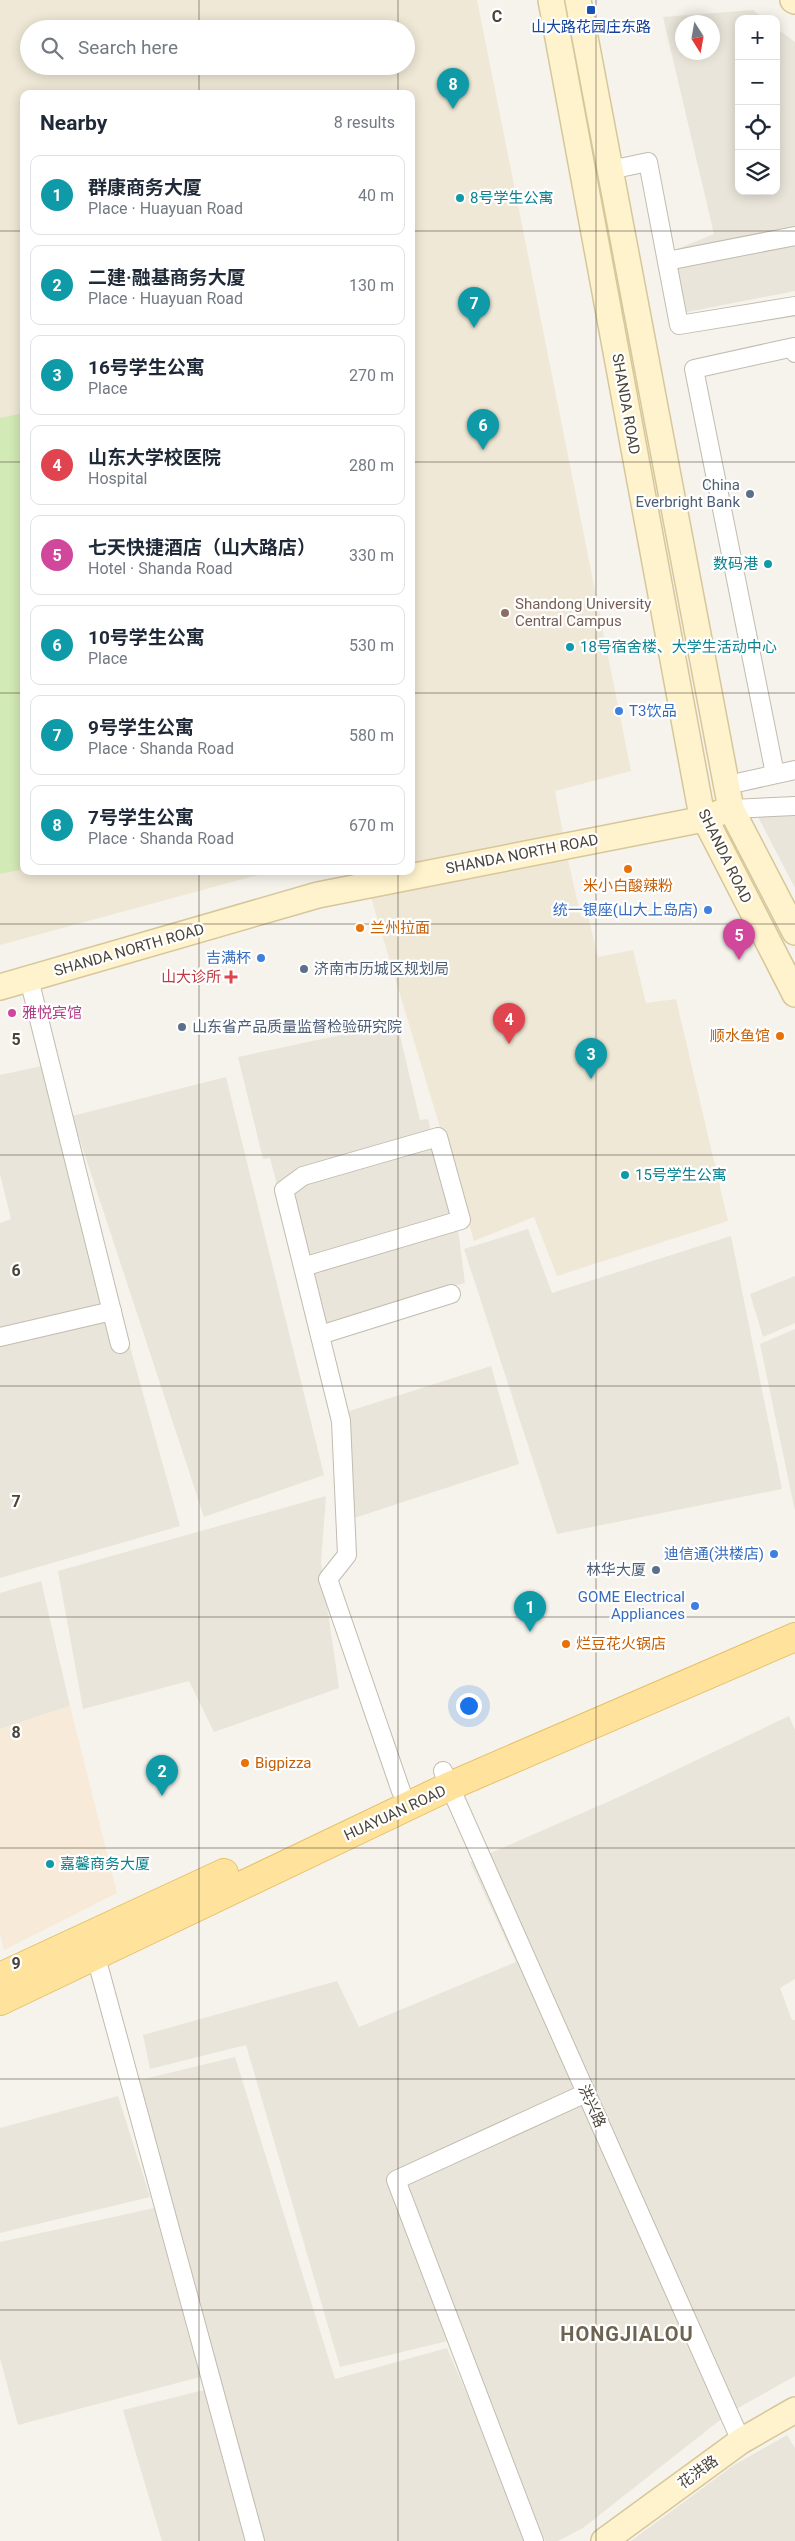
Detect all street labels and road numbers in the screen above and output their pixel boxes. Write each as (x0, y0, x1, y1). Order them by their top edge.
street label: SHANDA ROAD (608, 352, 644, 456)
street label: SHANDA ROAD (694, 806, 756, 906)
street label: SHANDA NORTH ROAD (444, 830, 600, 878)
street label: SHANDA NORTH ROAD (52, 920, 206, 980)
street label: HUAYUAN ROAD (341, 1781, 449, 1845)
street label: 洪兴路 (575, 2082, 609, 2130)
street label: 花洪路 (675, 2451, 721, 2493)

